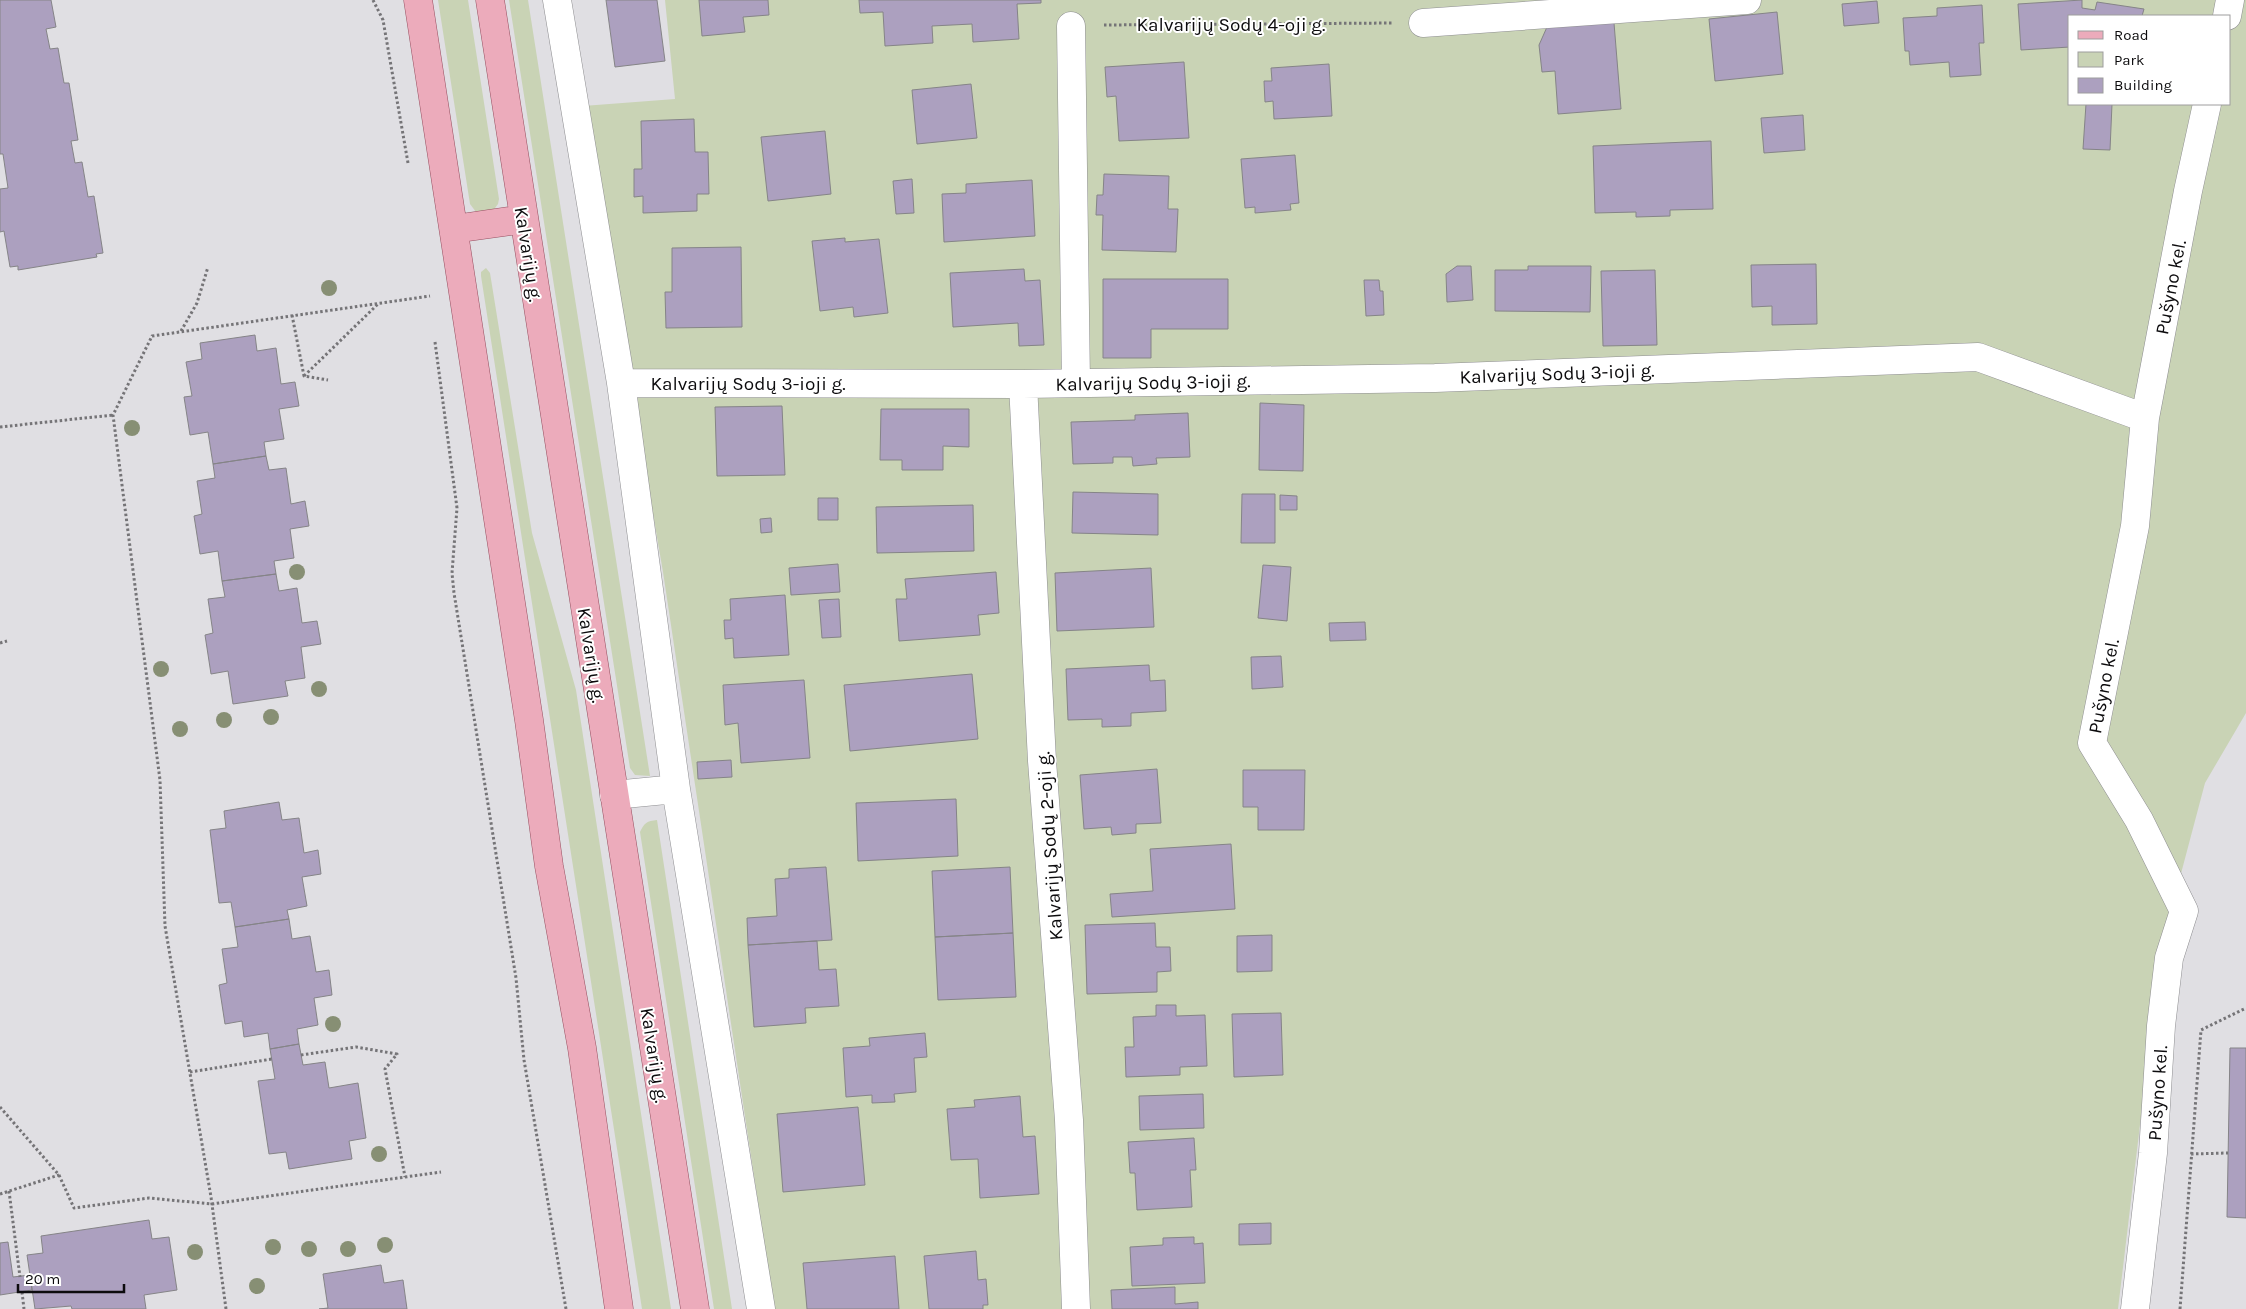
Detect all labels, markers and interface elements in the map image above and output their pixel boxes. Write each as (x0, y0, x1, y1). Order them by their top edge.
street label: Kalvarijų Sodų 4-oji g. (1137, 14, 1325, 36)
legend (2068, 15, 2231, 105)
text: Road (2114, 26, 2149, 44)
text: Park (2114, 51, 2144, 69)
text: Building (2114, 76, 2172, 94)
street label: Kalvarijų g. (510, 205, 546, 303)
street label: Pušyno kel. (2151, 238, 2191, 336)
street label: Kalvarijų Sodų 3-ioji g. (1459, 360, 1655, 388)
street label: Kalvarijų Sodų 3-ioji g. (1055, 370, 1251, 396)
street label: Kalvarijų Sodų 3-ioji g. (650, 373, 846, 395)
street label: Kalvarijų g. (573, 606, 609, 704)
street label: Pušyno kel. (2084, 637, 2124, 735)
street label: Kalvarijų Sodų 2-oji g. (1032, 751, 1068, 941)
street label: Kalvarijų g. (636, 1006, 672, 1104)
street label: Pušyno kel. (2144, 1044, 2172, 1142)
scale bar (18, 1262, 124, 1294)
text: 20 m (25, 1270, 60, 1288)

